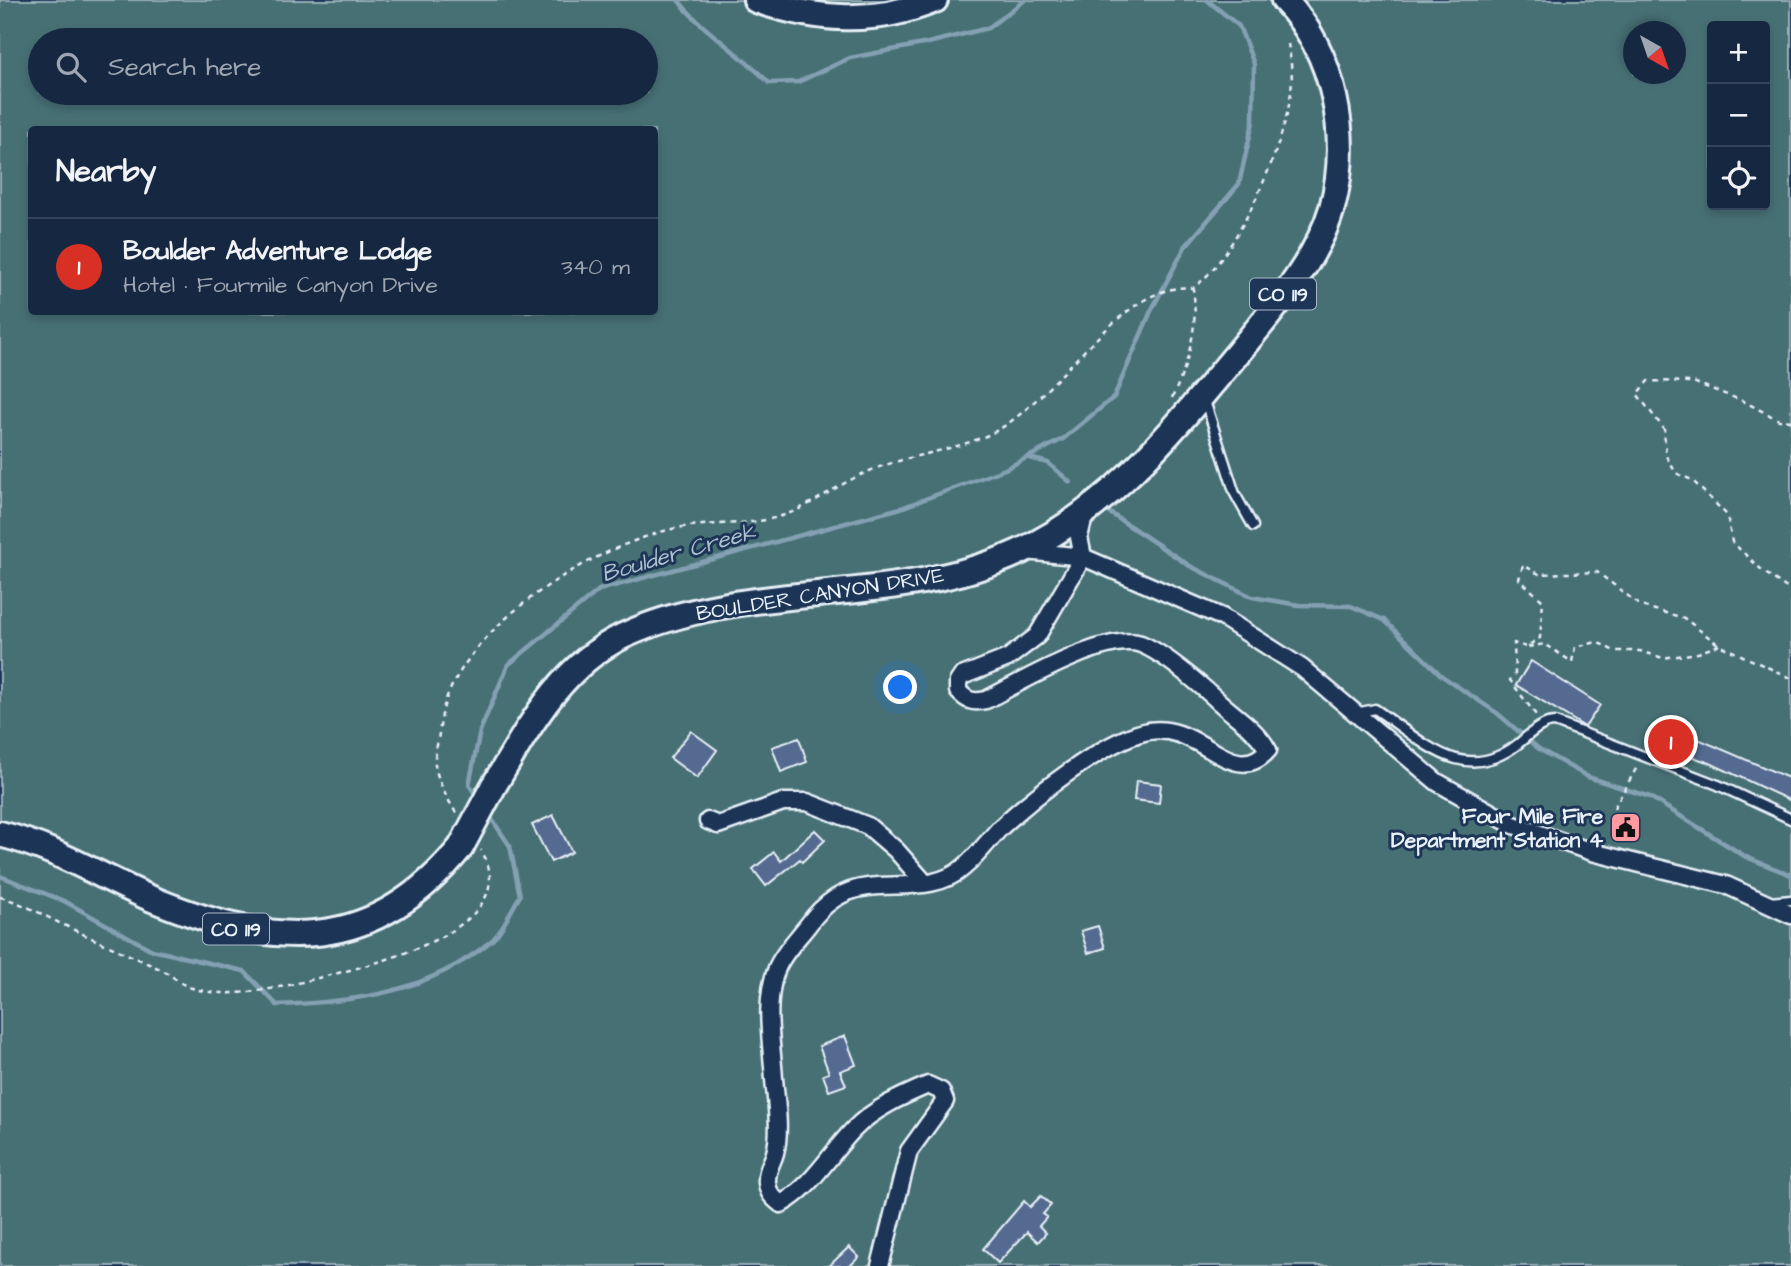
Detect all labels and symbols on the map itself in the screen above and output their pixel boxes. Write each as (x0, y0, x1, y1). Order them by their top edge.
north arrow (1623, 21, 1686, 84)
road number: CO 119 (1250, 278, 1316, 310)
water label: Boulder Creek (598, 515, 760, 590)
street label: BOULDER CANYON DRIVE (694, 560, 947, 628)
your location (883, 670, 917, 704)
pin: 1 (1648, 716, 1694, 768)
place label: Four Mile Fire Department Station 4 (1391, 802, 1604, 856)
public building icon: Four Mile Fire Department Station 4 (1609, 811, 1643, 845)
road number: CO 119 (203, 914, 269, 945)

